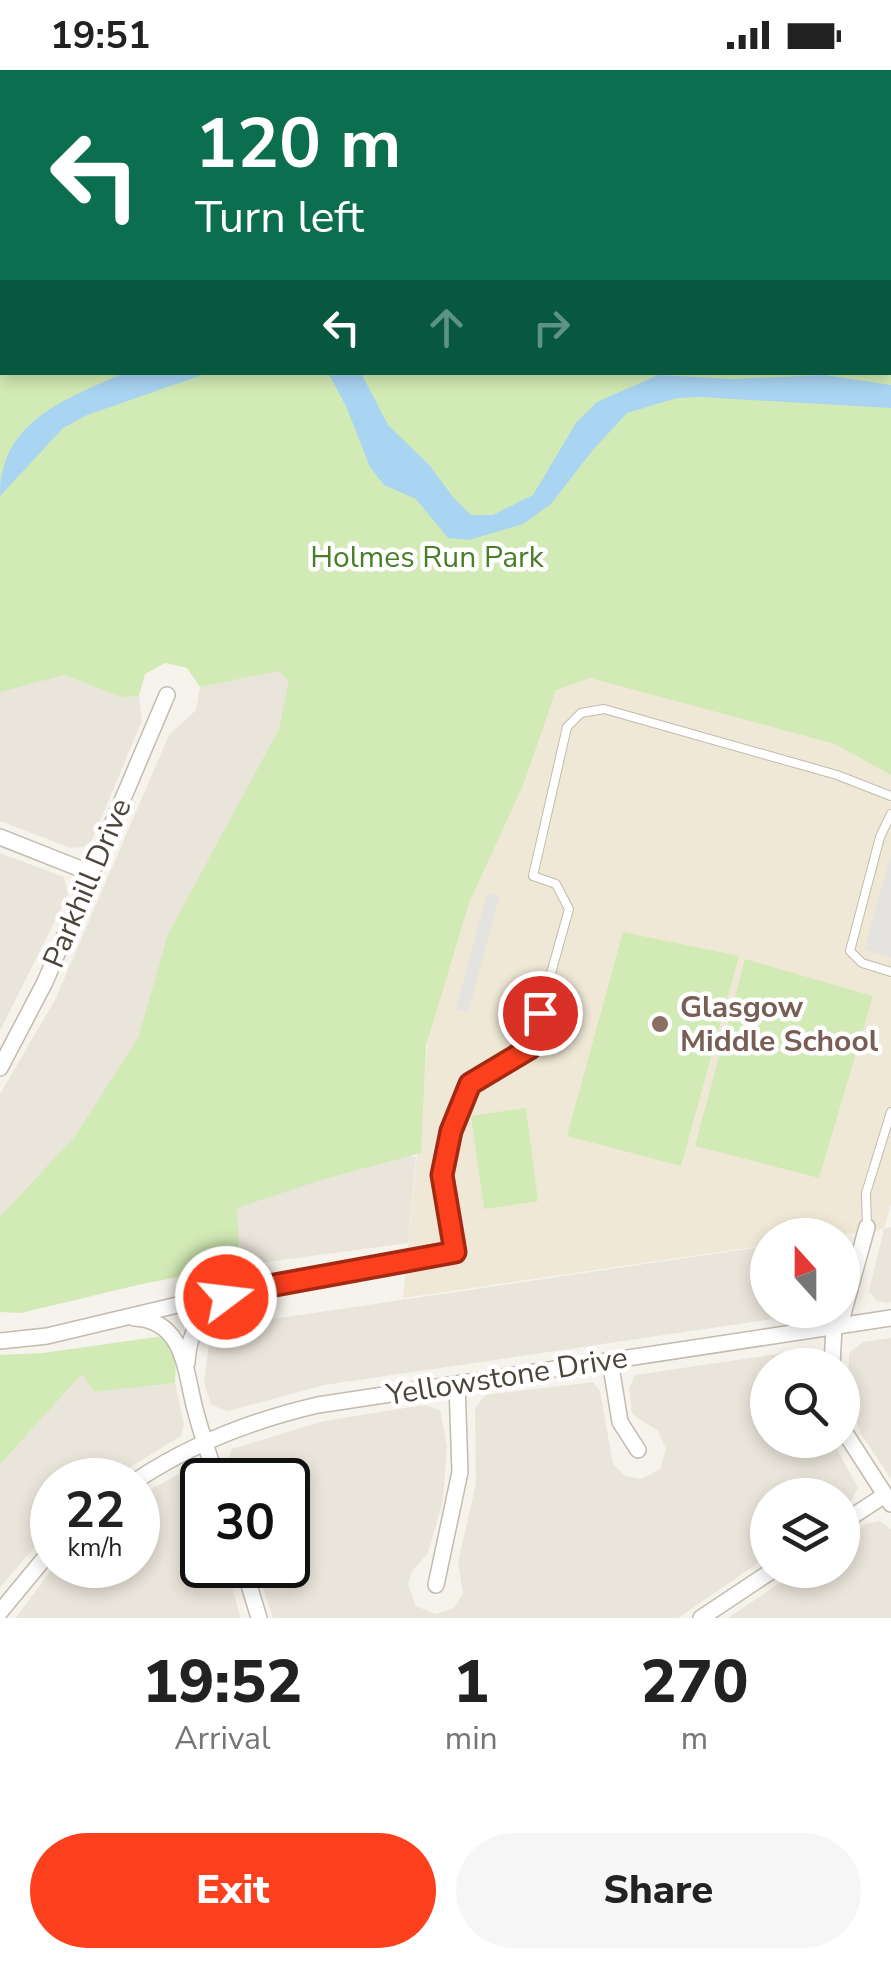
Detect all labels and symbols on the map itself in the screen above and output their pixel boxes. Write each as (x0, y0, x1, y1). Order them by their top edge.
park label: Holmes Run Park (310, 537, 545, 578)
street label: Parkhill Drive (33, 792, 142, 974)
pin (498, 971, 583, 1056)
place label: Glasgow Middle School (680, 987, 879, 1062)
marker: Glasgow Middle School (649, 1013, 671, 1035)
north arrow (750, 1218, 860, 1328)
position arrow (174, 1245, 278, 1349)
street label: Yellowstone Drive (383, 1337, 631, 1416)
speed limit sign: 30 (180, 1458, 310, 1588)

